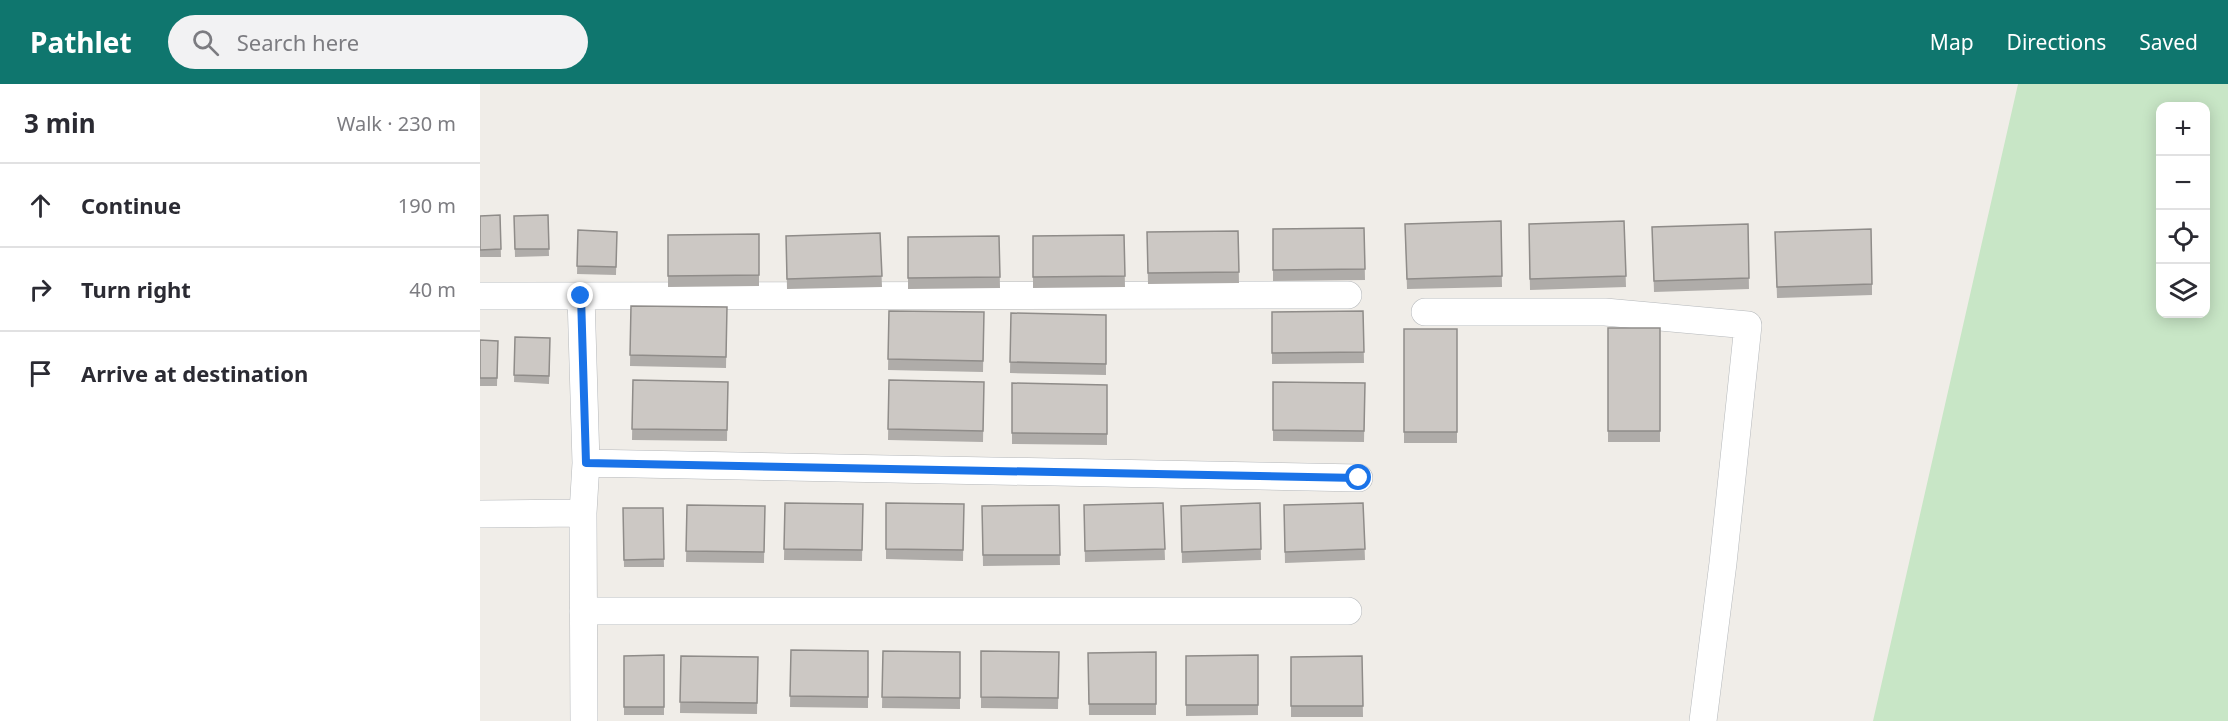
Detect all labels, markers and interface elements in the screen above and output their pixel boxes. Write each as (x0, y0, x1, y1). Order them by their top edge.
search box (168, 15, 588, 69)
text: Pathlet (30, 23, 132, 61)
icon: search (189, 26, 222, 59)
text: Search here (237, 27, 359, 57)
text: Map (1930, 28, 1974, 56)
text: Directions (2007, 28, 2106, 56)
text: Saved (2139, 28, 2198, 56)
map controls (2156, 102, 2210, 318)
button: + (2156, 102, 2210, 156)
text: 3 min (24, 105, 96, 141)
text: Walk · 230 m (337, 110, 456, 137)
button: − (2156, 156, 2210, 210)
icon: ahead (24, 189, 57, 222)
text: Continue (81, 190, 181, 220)
text: 190 m (398, 192, 456, 219)
button: locate (2156, 210, 2210, 264)
button: layers (2156, 264, 2210, 318)
icon: right (24, 273, 57, 306)
text: Turn right (81, 274, 191, 304)
text: 40 m (409, 276, 456, 303)
route end (567, 282, 593, 308)
icon: arrive (24, 357, 57, 390)
text: Arrive at destination (81, 358, 308, 388)
route start (1345, 464, 1371, 490)

